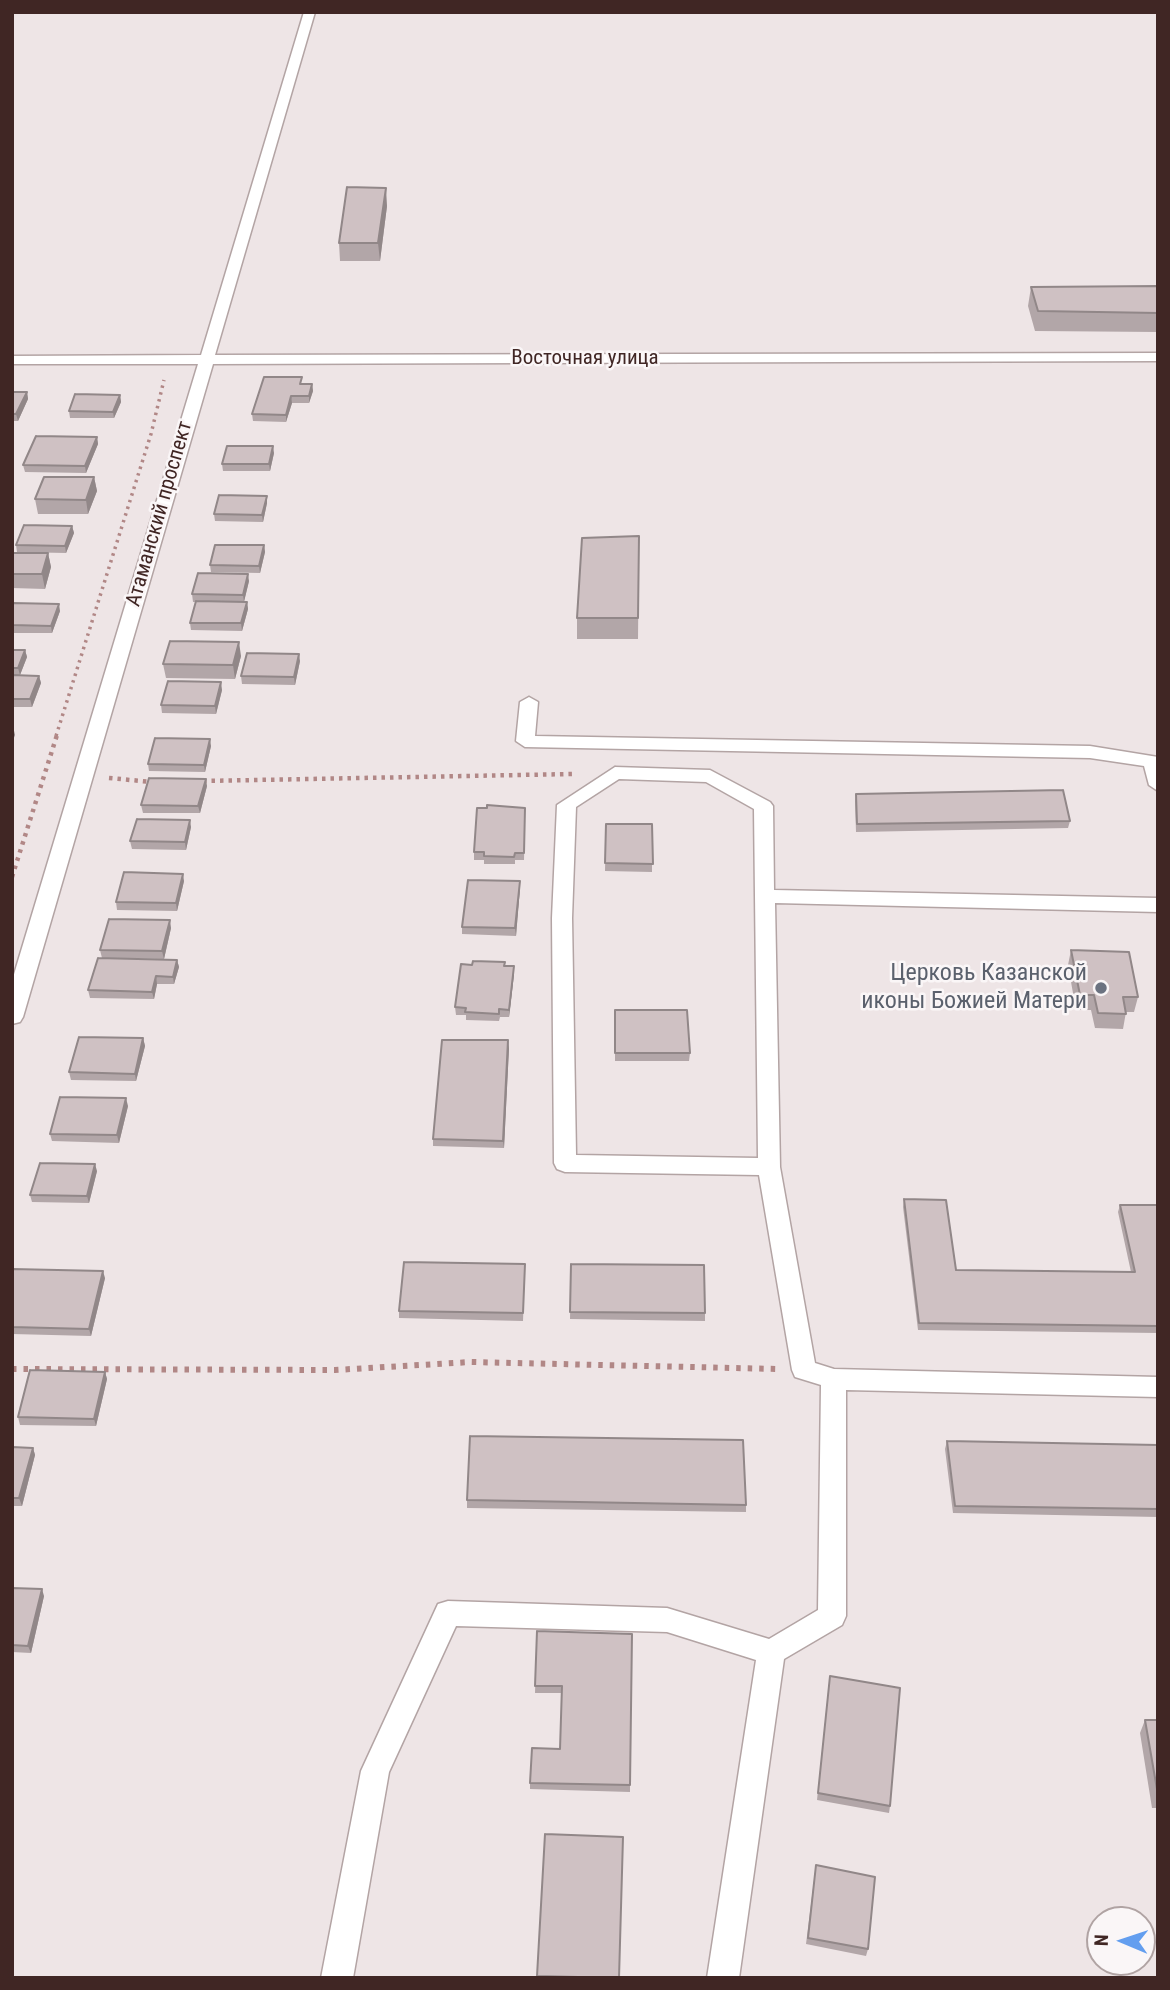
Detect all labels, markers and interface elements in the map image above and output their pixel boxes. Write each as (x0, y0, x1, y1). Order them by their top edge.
street label: Восточная улица (511, 346, 659, 372)
street label: Атаманский проспект (121, 418, 199, 610)
place label: Церковь Казанской иконы Божией Матери (861, 960, 1087, 1016)
marker: Церковь Казанской иконы Божией Матери (1093, 980, 1109, 996)
north arrow (1086, 1906, 1156, 1976)
text: N (1090, 1934, 1113, 1947)

